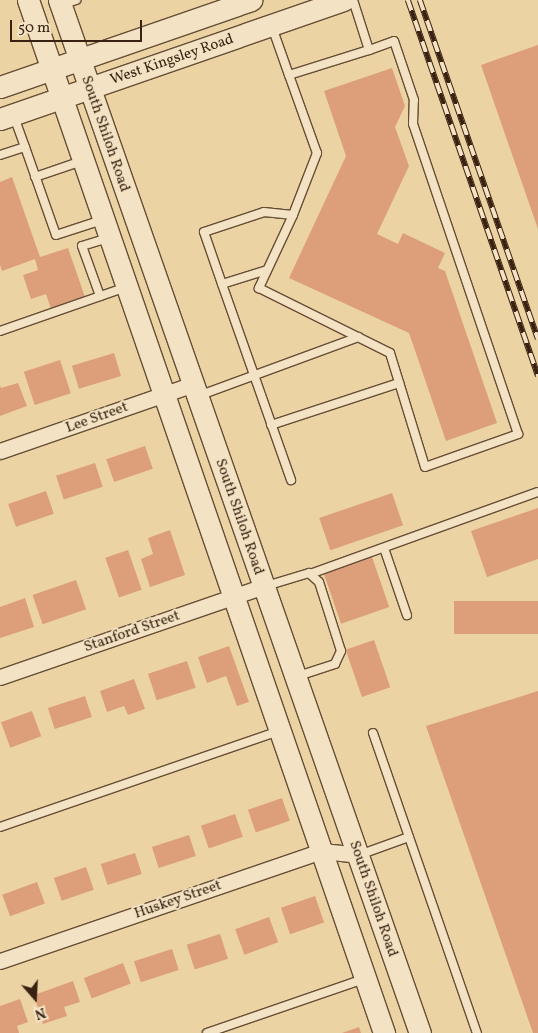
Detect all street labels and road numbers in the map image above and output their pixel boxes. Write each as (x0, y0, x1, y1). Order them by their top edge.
street label: West Kingsley Road (108, 30, 236, 90)
street label: South Shiloh Road (77, 73, 133, 195)
street label: Lee Street (63, 398, 131, 438)
street label: South Shiloh Road (211, 456, 267, 578)
street label: Stanford Street (82, 607, 182, 657)
street label: South Shiloh Road (345, 838, 401, 960)
street label: Huskey Street (132, 877, 224, 923)

